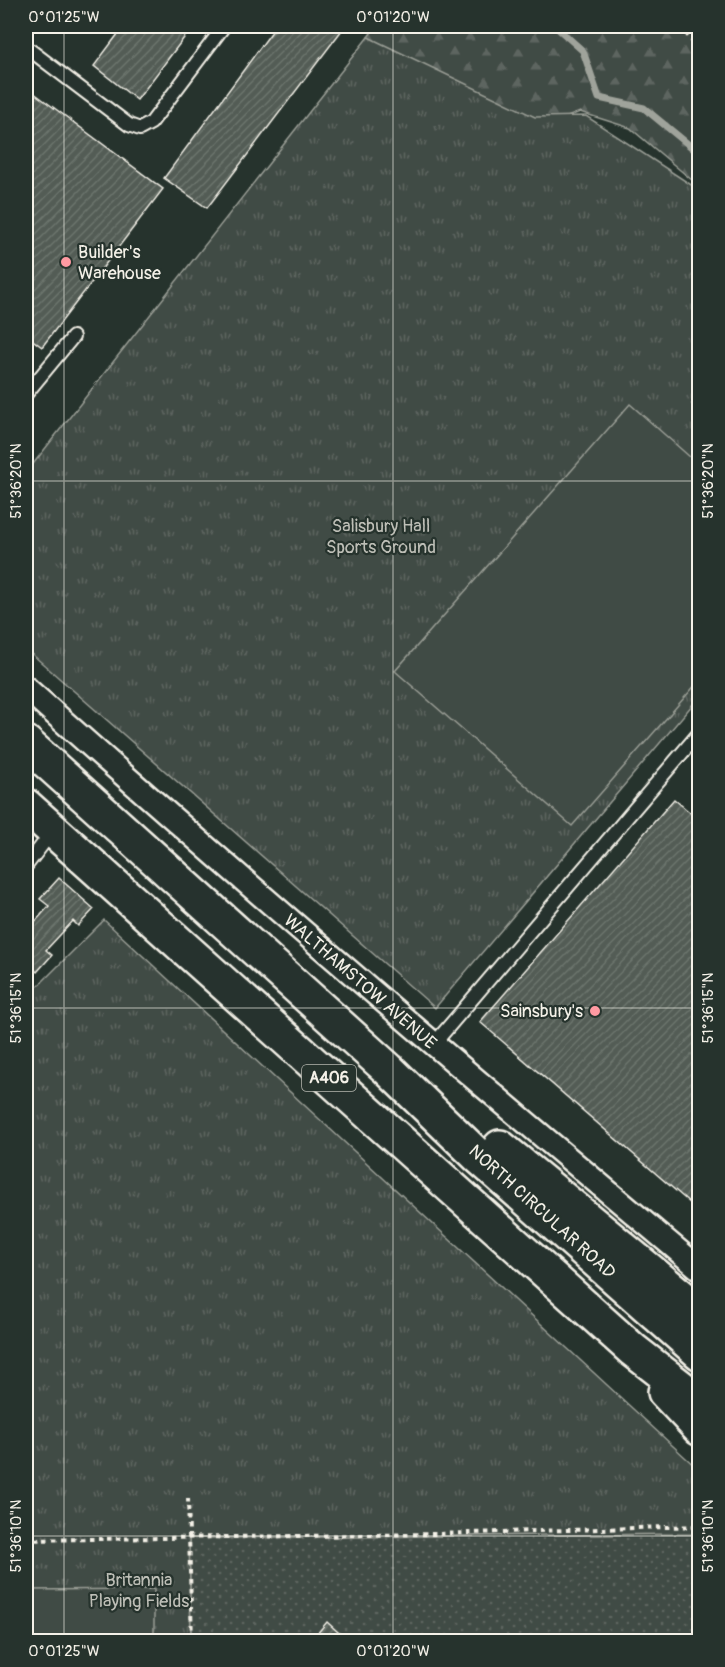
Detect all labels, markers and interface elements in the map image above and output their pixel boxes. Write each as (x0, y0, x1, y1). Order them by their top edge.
text: 0°01'25"W (28, 8, 100, 27)
text: 0°01'20"W (356, 8, 430, 27)
place label: Builder's Warehouse (78, 241, 161, 285)
marker: Builder's Warehouse (59, 255, 73, 269)
text: 51°36'20"N (7, 443, 26, 519)
text: 51°36'20"N (699, 443, 718, 519)
park label: Salisbury Hall Sports Ground (326, 515, 436, 559)
street label: WALTHAMSTOW AVENUE (279, 909, 441, 1055)
text: 51°36'15"N (7, 973, 26, 1043)
text: 51°36'15"N (699, 973, 718, 1043)
place label: Sainsbury's (500, 1000, 583, 1023)
marker: Sainsbury's (588, 1004, 602, 1018)
road number: A406 (302, 1065, 356, 1091)
street label: NORTH CIRCULAR ROAD (464, 1140, 620, 1284)
text: 51°36'10"N (7, 1500, 26, 1572)
text: 51°36'10"N (699, 1500, 718, 1572)
park label: Britannia Playing Fields (89, 1569, 189, 1613)
text: 0°01'25"W (28, 1642, 100, 1661)
text: 0°01'20"W (356, 1642, 430, 1661)

